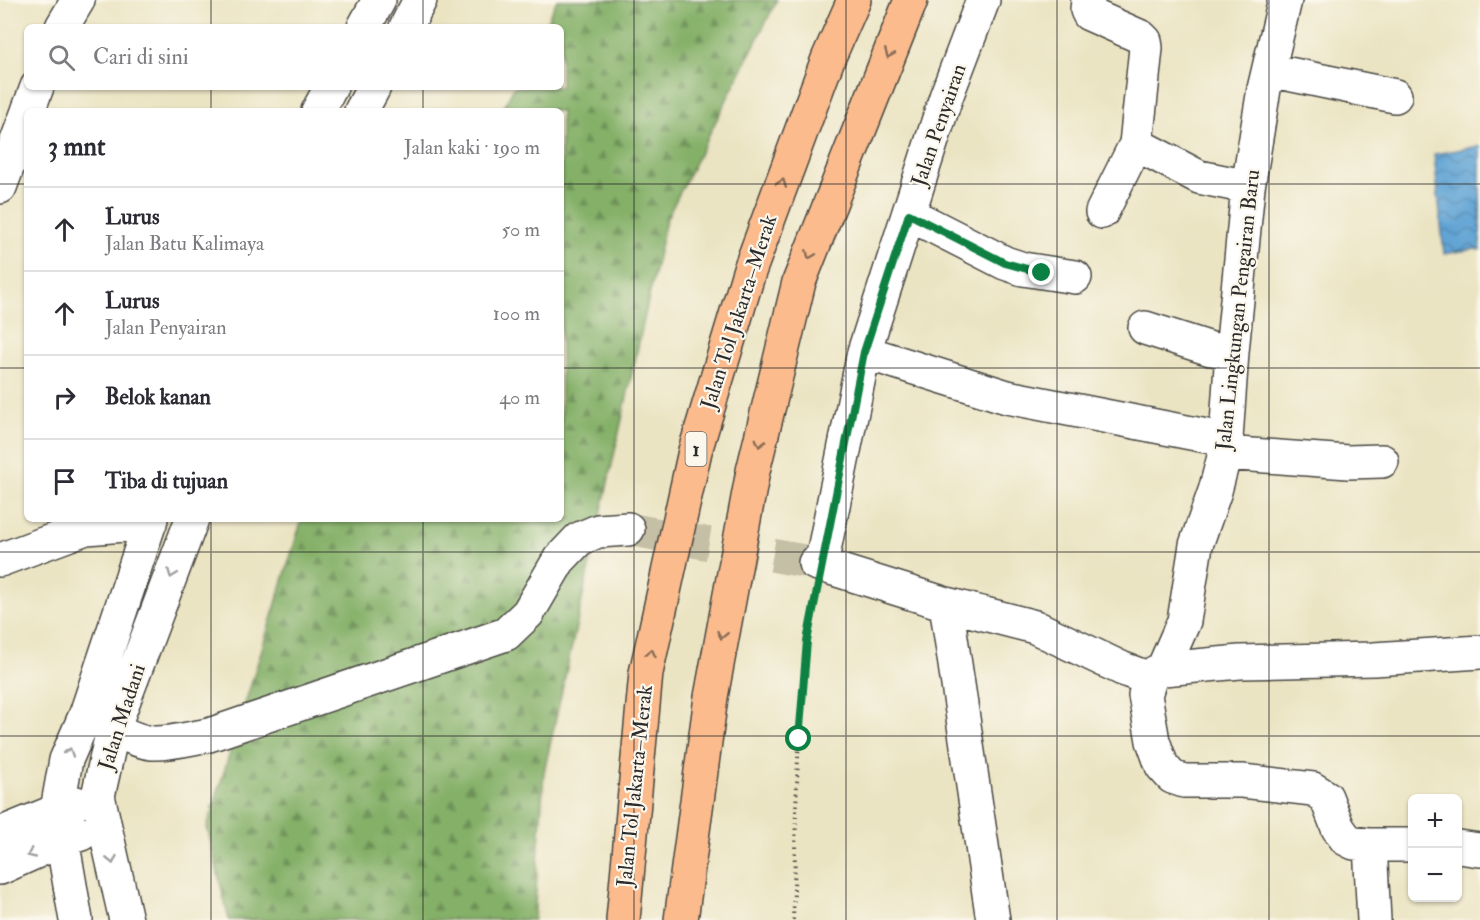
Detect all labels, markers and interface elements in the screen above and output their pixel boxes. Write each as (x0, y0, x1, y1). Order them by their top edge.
search box (24, 24, 564, 90)
icon: search (45, 41, 78, 74)
text: Cari di sini (93, 43, 189, 71)
one-way arrow (884, 48, 896, 59)
street label: Jalan Penyairan (905, 60, 973, 191)
text: 3 mnt (48, 131, 105, 163)
text: Jalan kaki · 190 m (404, 135, 540, 160)
street label: Jalan Lingkungan Pengairan Baru (1210, 168, 1266, 453)
one-way arrow (775, 178, 788, 189)
text: Lurus (105, 203, 159, 231)
street label: Jalan Tol Jakarta–Merak (694, 211, 783, 414)
icon: ahead (48, 213, 81, 246)
text: 50 m (501, 217, 540, 242)
text: Jalan Batu Kalimaya (105, 231, 264, 256)
one-way arrow (805, 249, 817, 260)
route end (1028, 259, 1054, 285)
text: Lurus (105, 287, 159, 315)
icon: ahead (48, 297, 81, 330)
text: 100 m (493, 301, 540, 326)
text: Jalan Penyairan (105, 315, 227, 340)
icon: right (48, 381, 81, 414)
text: Belok kanan (105, 383, 211, 411)
text: 40 m (499, 385, 540, 410)
road number: 1 (686, 432, 706, 466)
one-way arrow (754, 438, 767, 448)
icon: arrive (48, 465, 81, 498)
text: Tiba di tujuan (105, 467, 228, 495)
one-way arrow (166, 568, 179, 579)
one-way arrow (717, 630, 729, 639)
one-way arrow (644, 648, 657, 658)
street label: Jalan Madani (92, 660, 152, 775)
street label: Jalan Tol Jakarta–Merak (611, 684, 659, 889)
route start (785, 725, 811, 751)
one-way arrow (62, 747, 74, 758)
map controls (1408, 794, 1462, 902)
button: + (1408, 794, 1462, 848)
one-way arrow (26, 847, 37, 859)
button: − (1408, 848, 1462, 902)
one-way arrow (105, 855, 118, 865)

